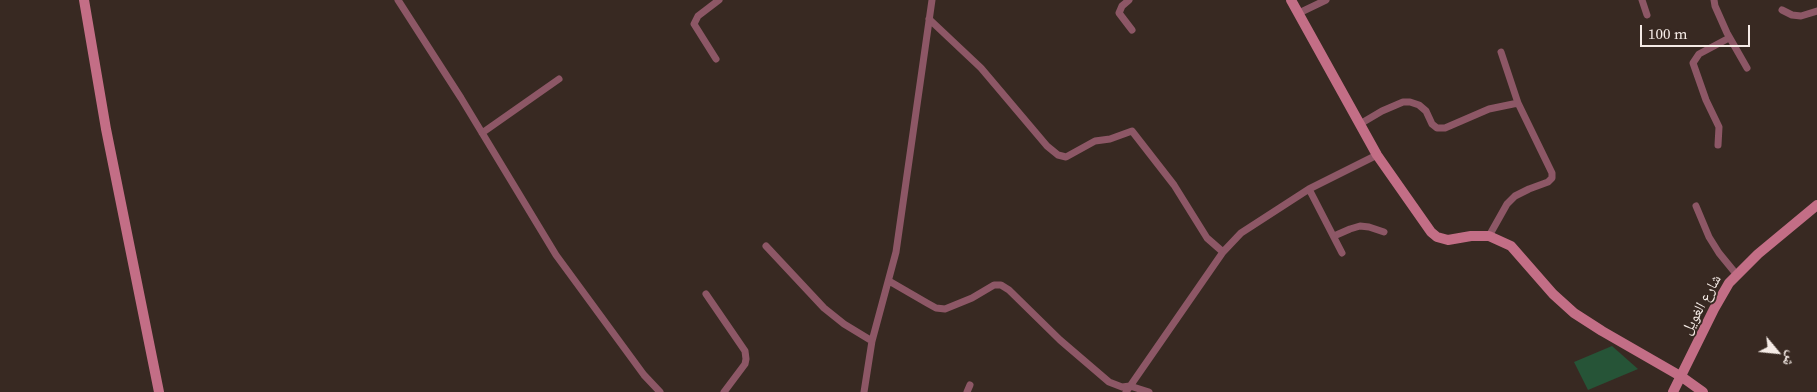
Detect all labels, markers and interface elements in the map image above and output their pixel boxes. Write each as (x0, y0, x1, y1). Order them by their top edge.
scale bar (1642, 15, 1752, 47)
text: 100 m (1648, 23, 1688, 44)
street label: شارع الغويل (1678, 272, 1726, 338)
north arrow (1752, 327, 1802, 377)
text: ش (1778, 348, 1803, 370)

